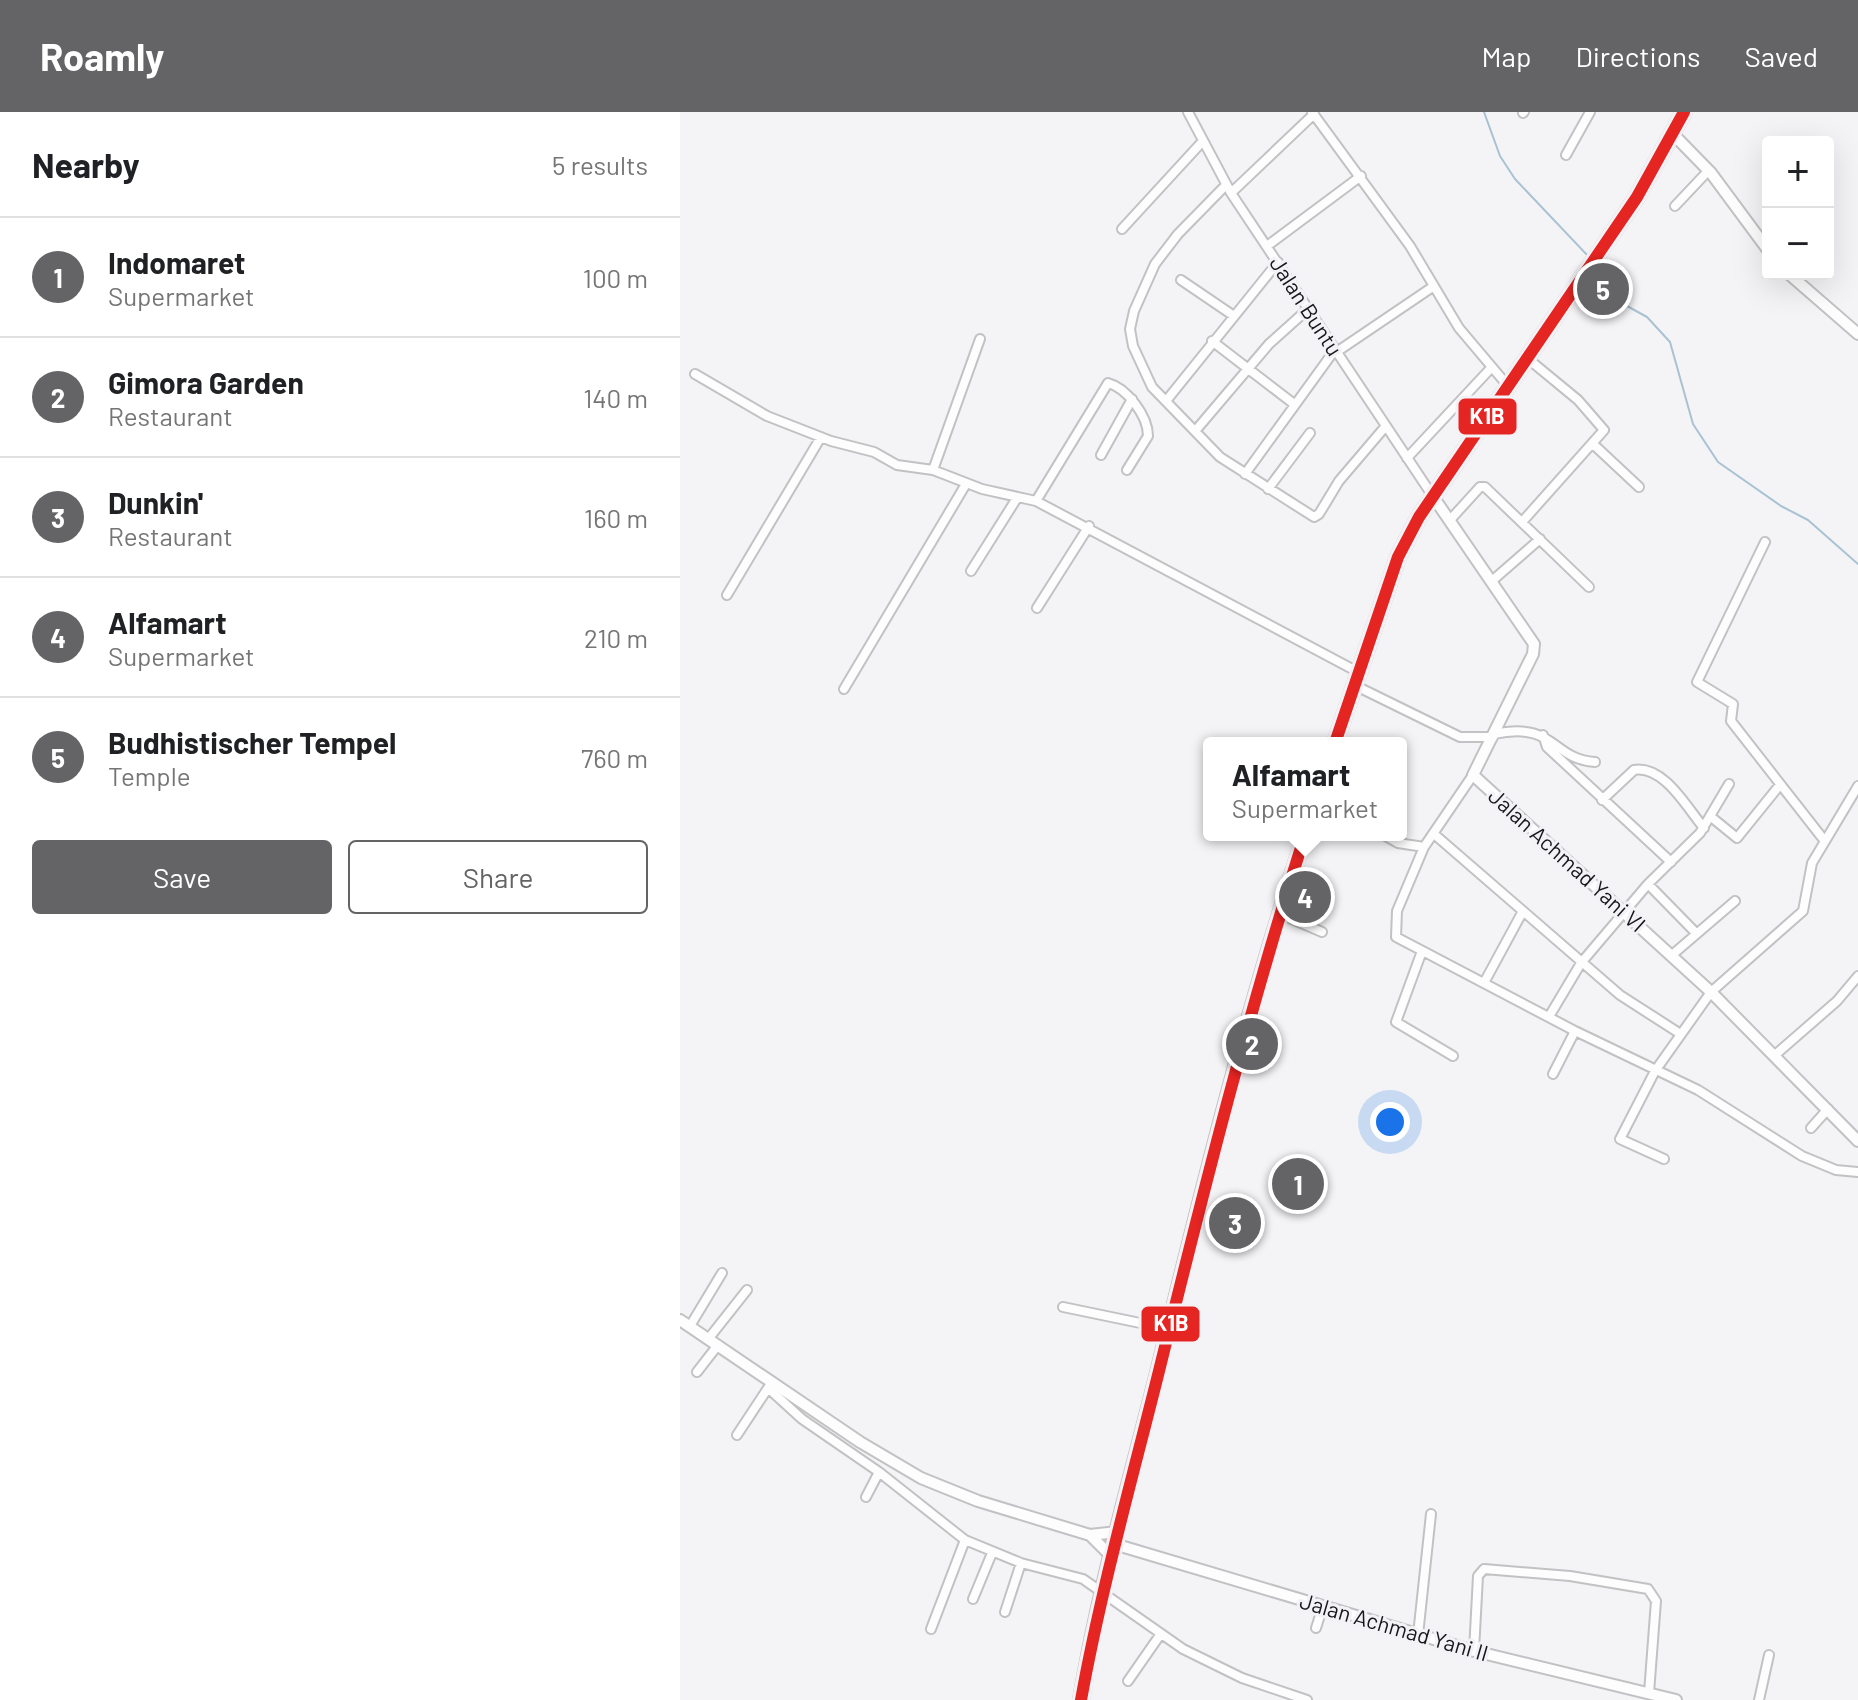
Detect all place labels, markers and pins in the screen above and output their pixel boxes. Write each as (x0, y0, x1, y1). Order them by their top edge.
pin: 5 (1577, 259, 1629, 319)
pin: 4 (1279, 867, 1331, 927)
pin: 2 (1226, 1014, 1278, 1074)
pin: 1 (1272, 1154, 1324, 1214)
pin: 3 (1209, 1193, 1261, 1253)

